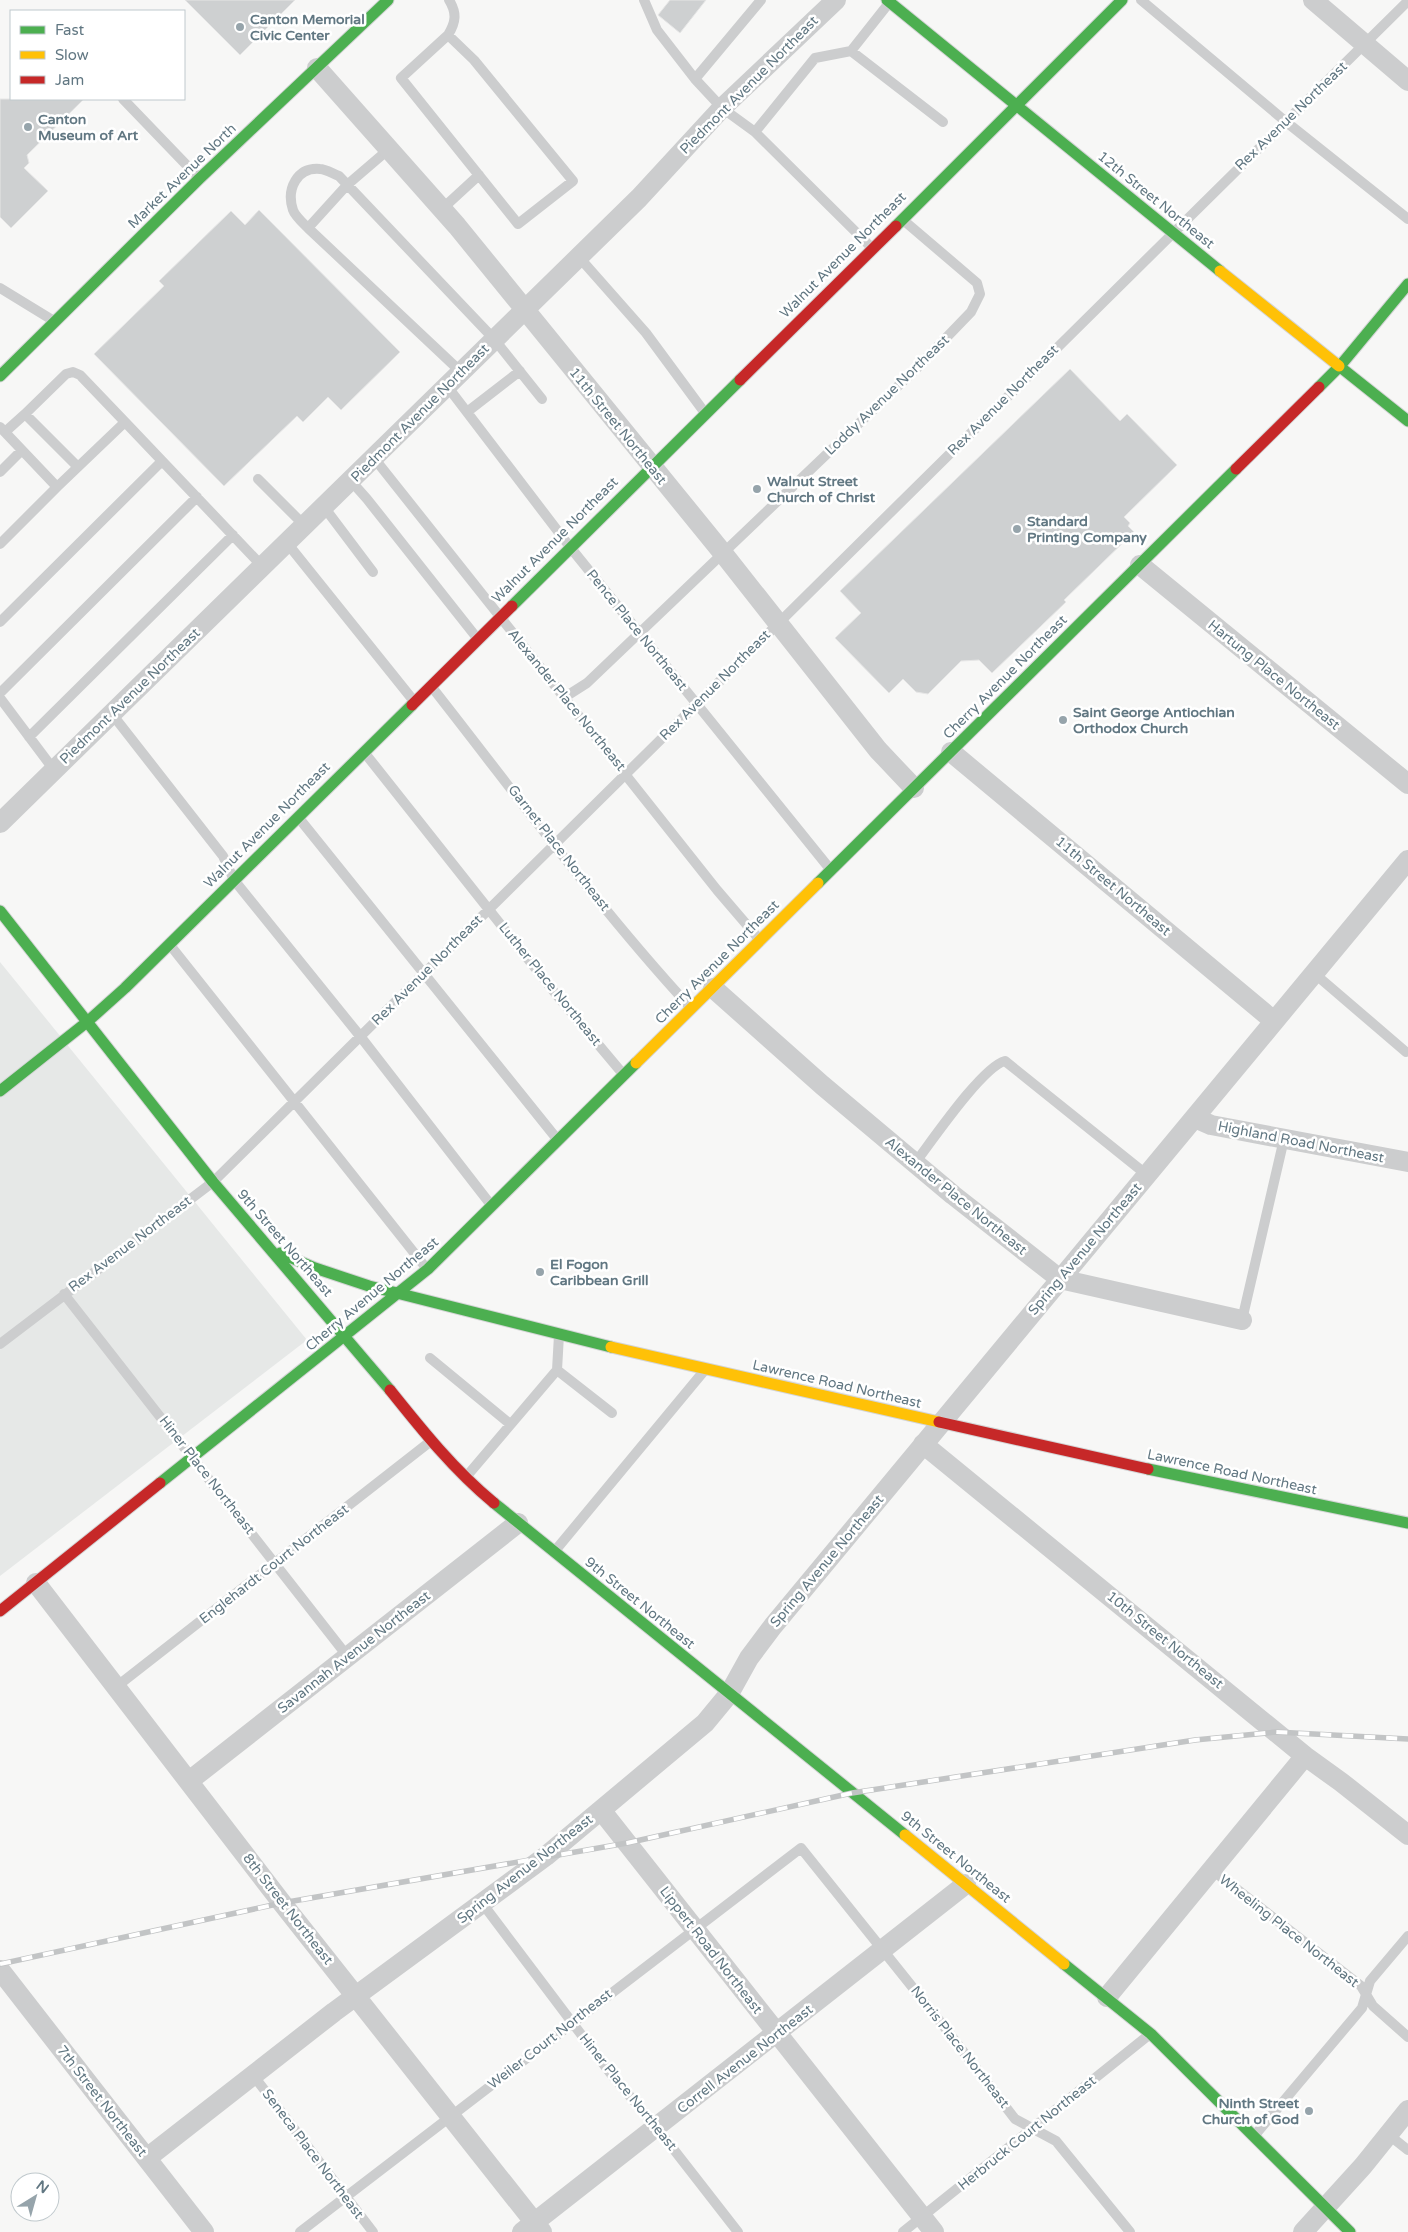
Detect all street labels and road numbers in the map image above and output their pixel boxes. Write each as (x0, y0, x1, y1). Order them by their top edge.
street label: Piedmont Avenue Northeast (676, 12, 822, 158)
street label: Rex Avenue Northeast (1231, 58, 1351, 174)
street label: Market Avenue North (124, 120, 240, 232)
street label: 12th Street Northeast (1094, 148, 1218, 253)
street label: Walnut Avenue Northeast (776, 188, 910, 322)
street label: Loddy Avenue Northeast (821, 331, 953, 459)
street label: Piedmont Avenue Northeast (347, 340, 493, 486)
street label: Rex Avenue Northeast (944, 341, 1062, 459)
street label: 11th Street Northeast (566, 364, 671, 488)
street label: Walnut Avenue Northeast (488, 473, 622, 607)
street label: Pence Place Northeast (583, 566, 691, 694)
street label: Cherry Avenue Northeast (939, 611, 1071, 743)
street label: Hartung Place Northeast (1205, 616, 1344, 734)
street label: Piedmont Avenue Northeast (56, 624, 204, 768)
street label: Alexander Place Northeast (504, 626, 630, 775)
street label: Rex Avenue Northeast (656, 626, 774, 744)
street label: Walnut Avenue Northeast (200, 758, 334, 892)
street label: Garnet Place Northeast (504, 781, 614, 915)
street label: 11th Street Northeast (1052, 833, 1175, 940)
street label: Cherry Avenue Northeast (651, 896, 783, 1028)
street label: Rex Avenue Northeast (368, 911, 486, 1029)
street label: Luther Place Northeast (495, 919, 605, 1050)
street label: Highland Road Northeast (1216, 1118, 1386, 1167)
street label: Alexander Place Northeast (882, 1133, 1031, 1259)
street label: Spring Avenue Northeast (1025, 1179, 1146, 1319)
street label: 9th Street Northeast (234, 1186, 337, 1301)
street label: Rex Avenue Northeast (65, 1192, 195, 1296)
street label: Cherry Avenue Northeast (302, 1233, 442, 1355)
street label: Lawrence Road Northeast (751, 1356, 924, 1412)
street label: Hiner Place Northeast (155, 1412, 259, 1538)
street label: Lawrence Road Northeast (1146, 1446, 1319, 1498)
street label: Spring Avenue Northeast (767, 1491, 888, 1631)
street label: Englehardt Court Northeast (196, 1500, 352, 1627)
street label: 9th Street Northeast (582, 1553, 699, 1653)
street label: Savannah Avenue Northeast (274, 1587, 434, 1717)
street label: 10th Street Northeast (1103, 1588, 1227, 1693)
street label: 9th Street Northeast (898, 1807, 1015, 1907)
street label: Spring Avenue Northeast (454, 1810, 597, 1927)
street label: 8th Street Northeast (239, 1850, 337, 1969)
street label: Wheeling Place Northeast (1216, 1871, 1363, 1991)
street label: Lippert Road Northeast (656, 1883, 766, 2018)
street label: Norris Place Northeast (907, 1983, 1013, 2112)
street label: Weiler Court Northeast (485, 1985, 616, 2093)
street label: Correll Avenue Northeast (674, 2000, 817, 2117)
street label: Hiner Place Northeast (576, 2030, 681, 2154)
street label: 7th Street Northeast (53, 2042, 151, 2161)
street label: Herbruck Court Northeast (955, 2072, 1100, 2194)
street label: Seneca Place Northeast (259, 2086, 368, 2223)

